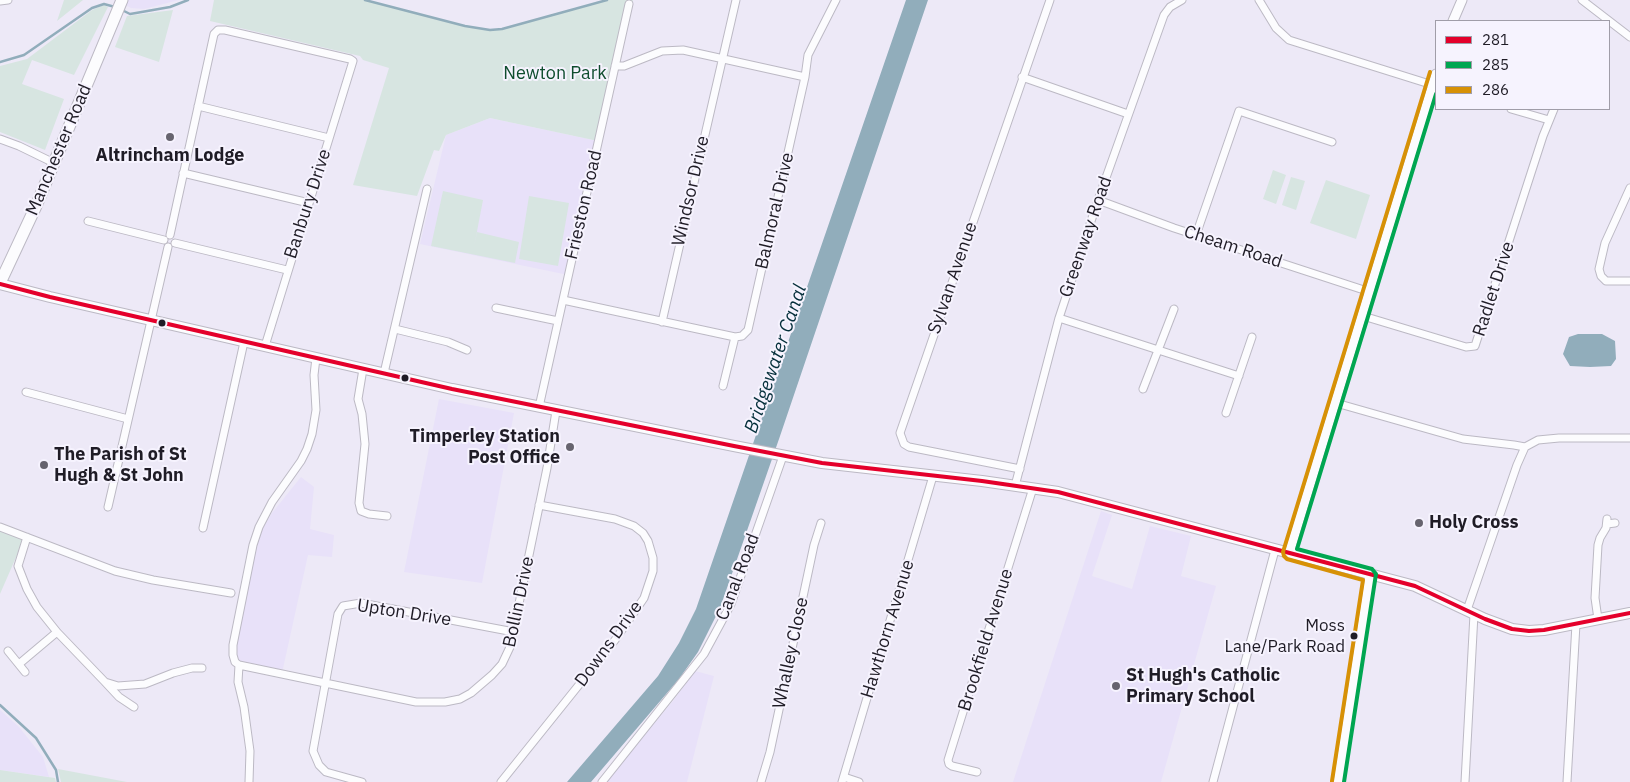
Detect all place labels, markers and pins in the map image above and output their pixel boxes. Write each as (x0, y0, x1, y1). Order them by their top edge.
marker: Altrincham Lodge (164, 131, 176, 143)
place label: Altrincham Lodge (96, 145, 244, 167)
unlabelled marker (157, 318, 167, 328)
unlabelled marker (400, 373, 410, 383)
place label: Timperley Station Post Office (410, 426, 560, 468)
marker: Timperley Station Post Office (564, 441, 576, 453)
place label: The Parish of St Hugh & St John (54, 444, 187, 486)
marker: The Parish of St Hugh & St John (38, 459, 50, 471)
place label: Holy Cross (1429, 512, 1518, 534)
marker: Holy Cross (1413, 517, 1425, 529)
place label: Moss Lane/Park Road (1224, 616, 1345, 656)
marker: Moss Lane/Park Road (1349, 631, 1359, 641)
place label: St Hugh's Catholic Primary School (1126, 665, 1280, 708)
marker: St Hugh's Catholic Primary School (1110, 680, 1122, 692)

